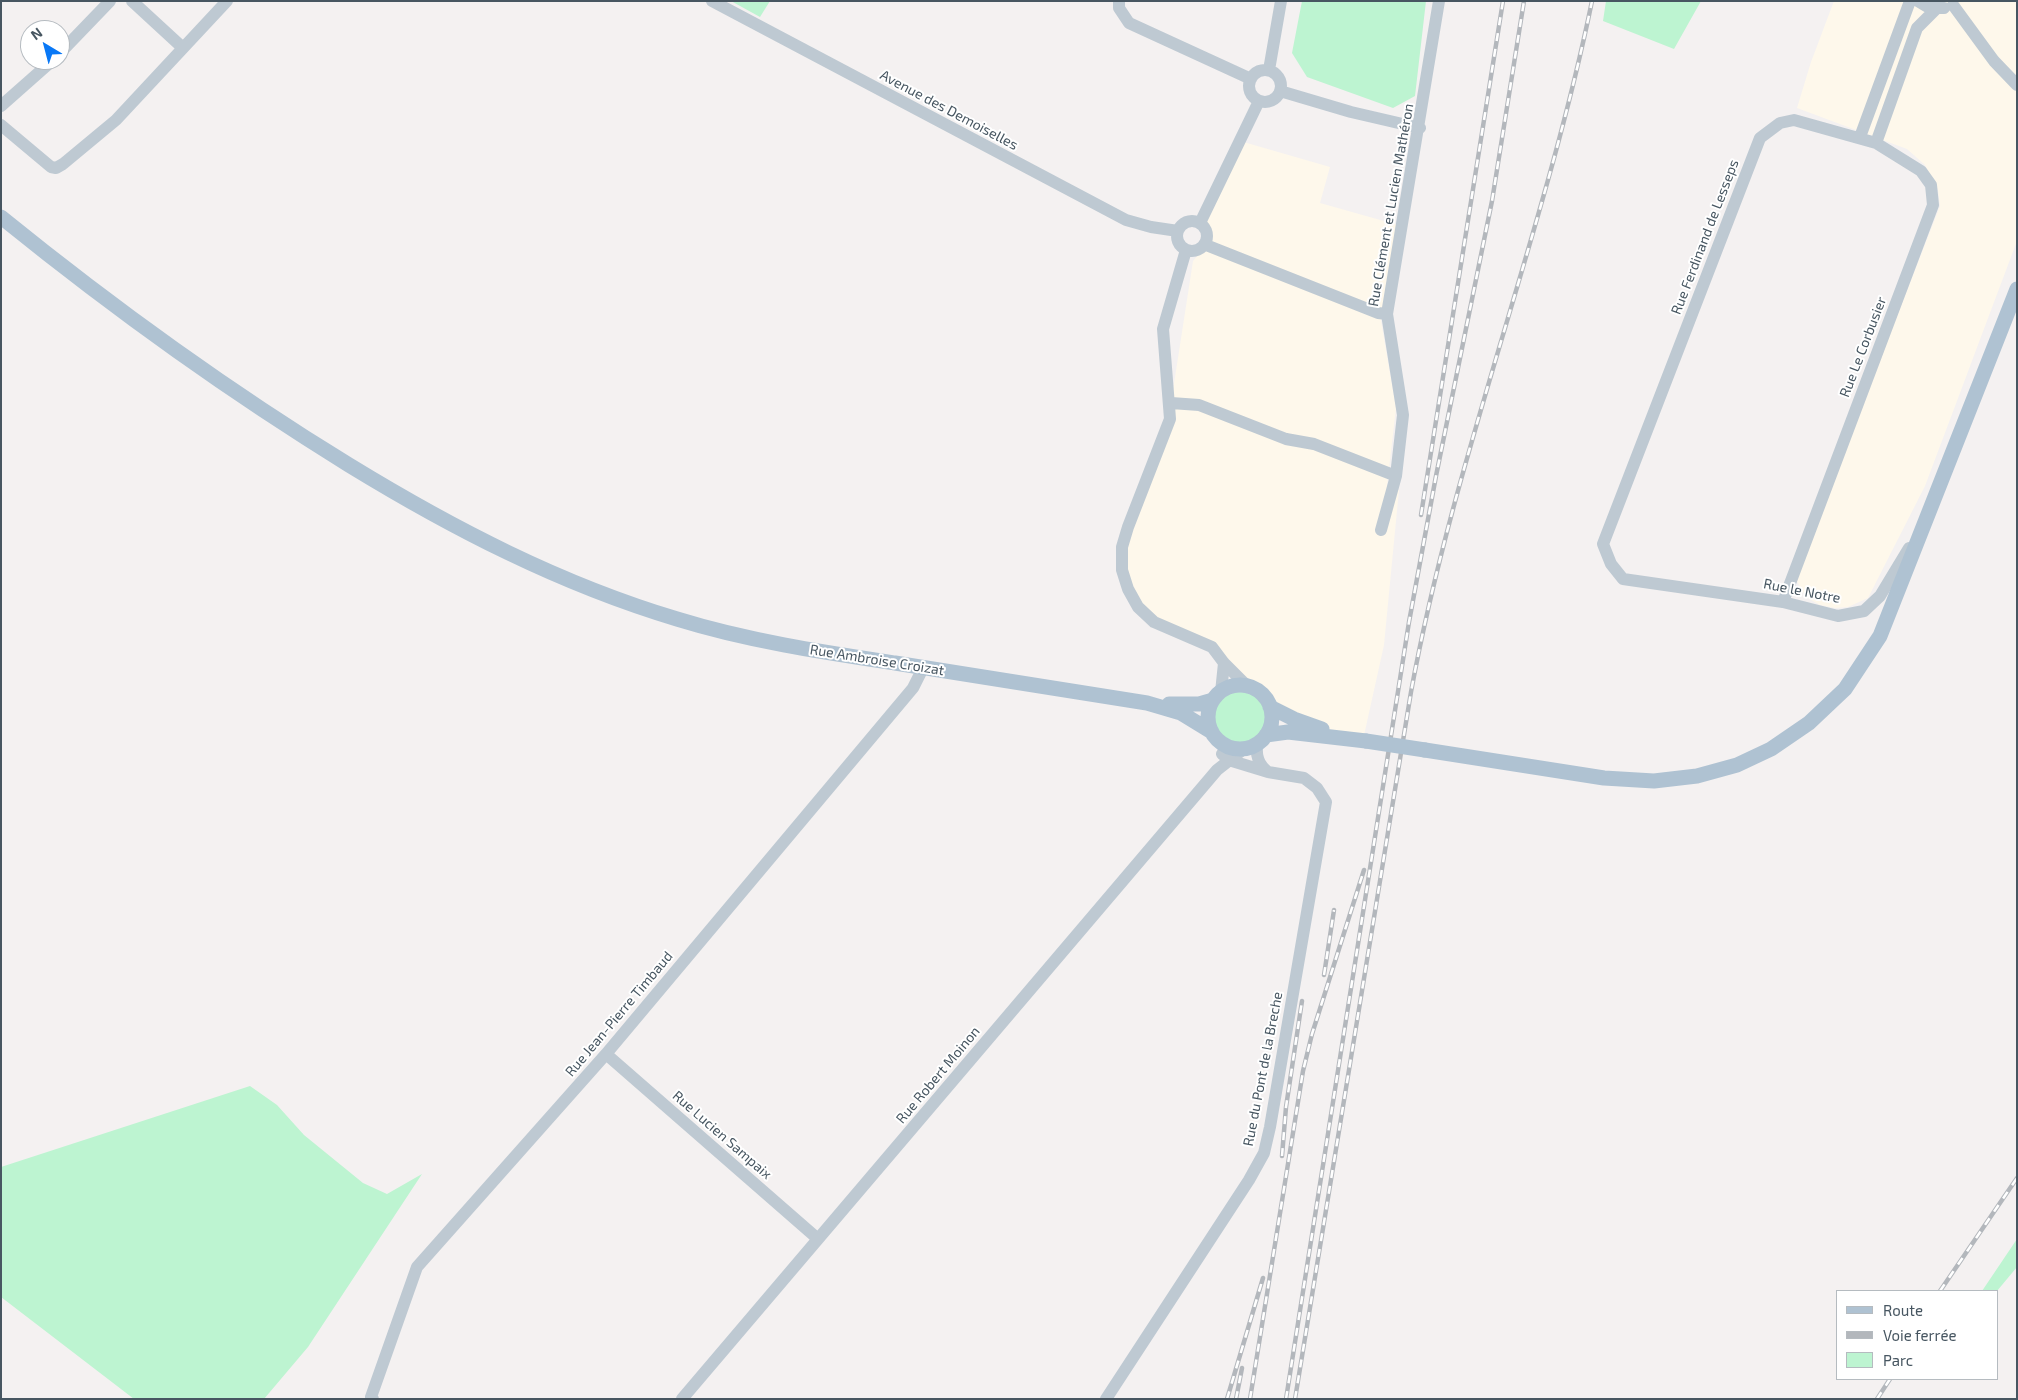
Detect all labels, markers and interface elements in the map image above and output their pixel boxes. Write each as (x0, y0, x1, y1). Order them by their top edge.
north arrow (20, 20, 70, 70)
text: N (27, 24, 45, 43)
street label: Avenue des Demoiselles (877, 66, 1021, 154)
street label: Rue Clément et Lucien Mathéron (1365, 102, 1417, 308)
street label: Rue Ferdinand de Lesseps (1668, 157, 1742, 317)
street label: Rue Le Corbusier (1836, 294, 1890, 400)
street label: Rue le Notre (1762, 575, 1842, 607)
street label: Rue Ambroise Croizat (809, 641, 945, 679)
street label: Rue Jean-Pierre Timbaud (562, 948, 676, 1080)
street label: Rue du Pont de la Breche (1240, 990, 1286, 1148)
street label: Rue Robert Moinon (893, 1023, 983, 1127)
street label: Rue Lucien Sampaix (669, 1087, 775, 1183)
legend (1836, 1290, 1998, 1380)
text: Route (1883, 1301, 1923, 1319)
text: Voie ferrée (1883, 1326, 1957, 1344)
text: Parc (1883, 1351, 1913, 1369)

